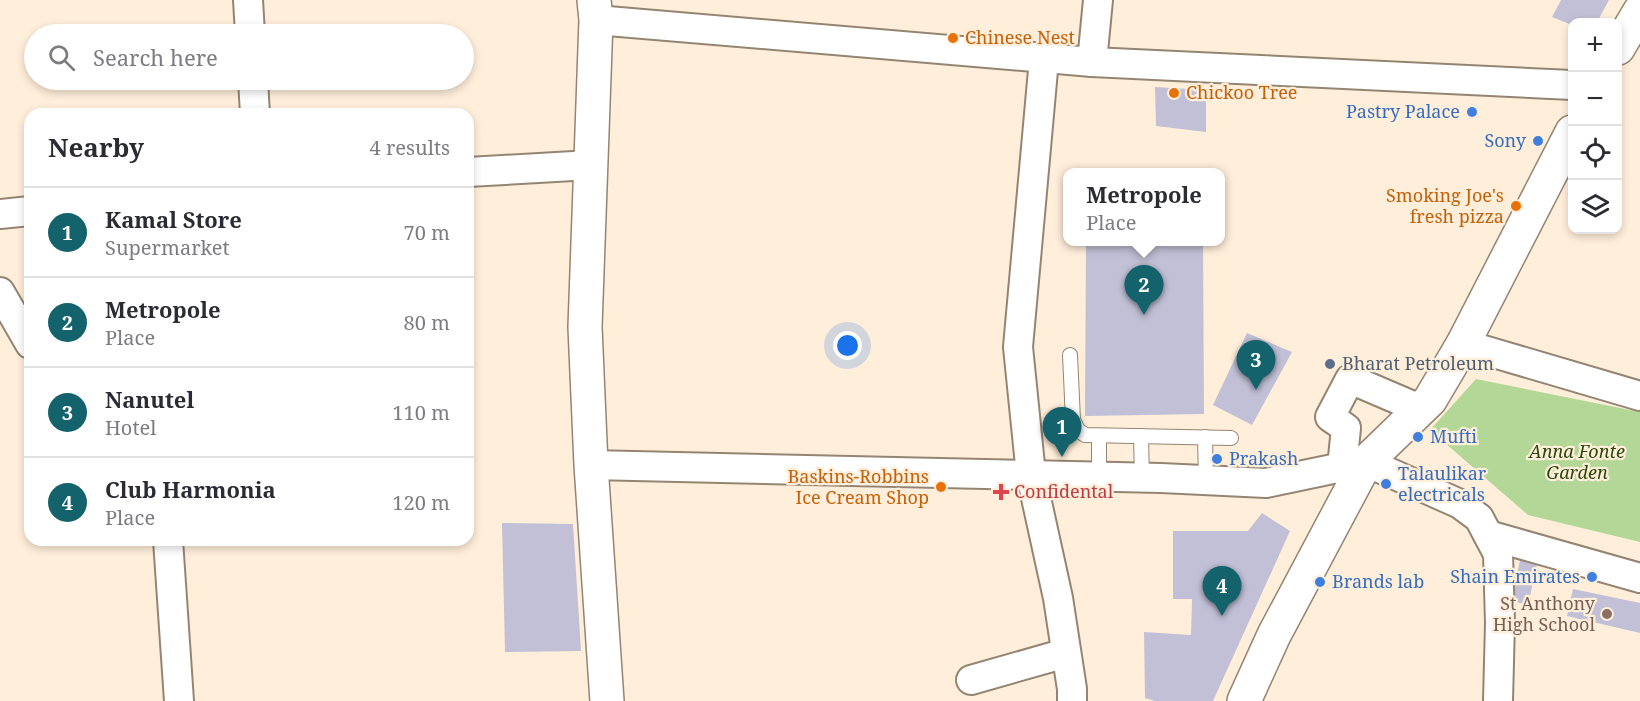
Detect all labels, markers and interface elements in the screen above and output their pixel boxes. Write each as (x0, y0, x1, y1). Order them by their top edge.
map controls (1568, 18, 1622, 234)
button: + (1568, 18, 1622, 72)
search box (24, 24, 474, 90)
place label: Chinese Nest (965, 25, 1075, 49)
marker: Chinese Nest (946, 31, 960, 45)
icon: search (45, 41, 78, 74)
text: Search here (93, 42, 218, 72)
button: − (1568, 72, 1622, 126)
place label: Chickoo Tree (1186, 80, 1298, 104)
marker: Chickoo Tree (1167, 86, 1181, 100)
place label: Pastry Palace (1346, 99, 1460, 123)
marker: Pastry Palace (1465, 105, 1479, 119)
button: locate (1568, 126, 1622, 180)
place label: Sony (1484, 128, 1527, 152)
text: Nearby (48, 129, 144, 165)
text: 4 results (370, 134, 450, 161)
marker: Sony (1531, 134, 1545, 148)
popup (1063, 168, 1225, 246)
text: Metropole (1086, 179, 1202, 209)
button: layers (1568, 180, 1622, 234)
place label: Smoking Joe's fresh pizza (1386, 183, 1504, 228)
marker: Smoking Joe's fresh pizza (1509, 199, 1523, 213)
text: Kamal Store (105, 204, 242, 234)
text: Place (1086, 209, 1136, 236)
text: 1 (62, 219, 73, 246)
text: 70 m (404, 219, 450, 246)
text: Supermarket (105, 234, 230, 261)
pin: 2 (1124, 266, 1164, 315)
text: Metropole (105, 294, 220, 324)
text: 2 (62, 309, 73, 336)
text: 80 m (404, 309, 450, 336)
text: Place (105, 324, 155, 351)
your location (833, 331, 862, 360)
pin: 3 (1236, 340, 1276, 390)
place label: Bharat Petroleum (1342, 351, 1494, 375)
marker: Bharat Petroleum (1323, 357, 1337, 371)
text: Nanutel (105, 384, 194, 414)
text: 3 (62, 399, 73, 426)
text: 110 m (392, 399, 450, 426)
pin: 1 (1042, 408, 1082, 457)
text: Hotel (105, 414, 156, 441)
place label: Mufti (1430, 424, 1477, 448)
marker: Mufti (1411, 430, 1425, 444)
park label: Anna Fonte Garden (1527, 439, 1625, 484)
place label: Prakash (1229, 446, 1298, 470)
marker: Prakash (1210, 452, 1224, 466)
place label: Talaulikar electricals (1398, 461, 1487, 506)
place label: Baskins-Robbins Ice Cream Shop (788, 464, 929, 509)
text: Club Harmonia (105, 474, 276, 504)
marker: Talaulikar electricals (1379, 477, 1393, 491)
place label: Confidental (1014, 479, 1114, 503)
marker: Baskins-Robbins Ice Cream Shop (934, 480, 948, 494)
marker: Confidental (992, 483, 1010, 501)
text: 4 (62, 489, 73, 516)
text: 120 m (392, 489, 450, 516)
text: Place (105, 504, 155, 531)
place label: Shain Emirates (1450, 564, 1580, 588)
pin: 4 (1202, 566, 1242, 616)
place label: Brands lab (1332, 569, 1424, 593)
marker: Shain Emirates (1585, 570, 1599, 584)
marker: Brands lab (1313, 575, 1327, 589)
place label: St Anthony High School (1493, 591, 1596, 636)
marker: St Anthony High School (1600, 607, 1614, 621)

